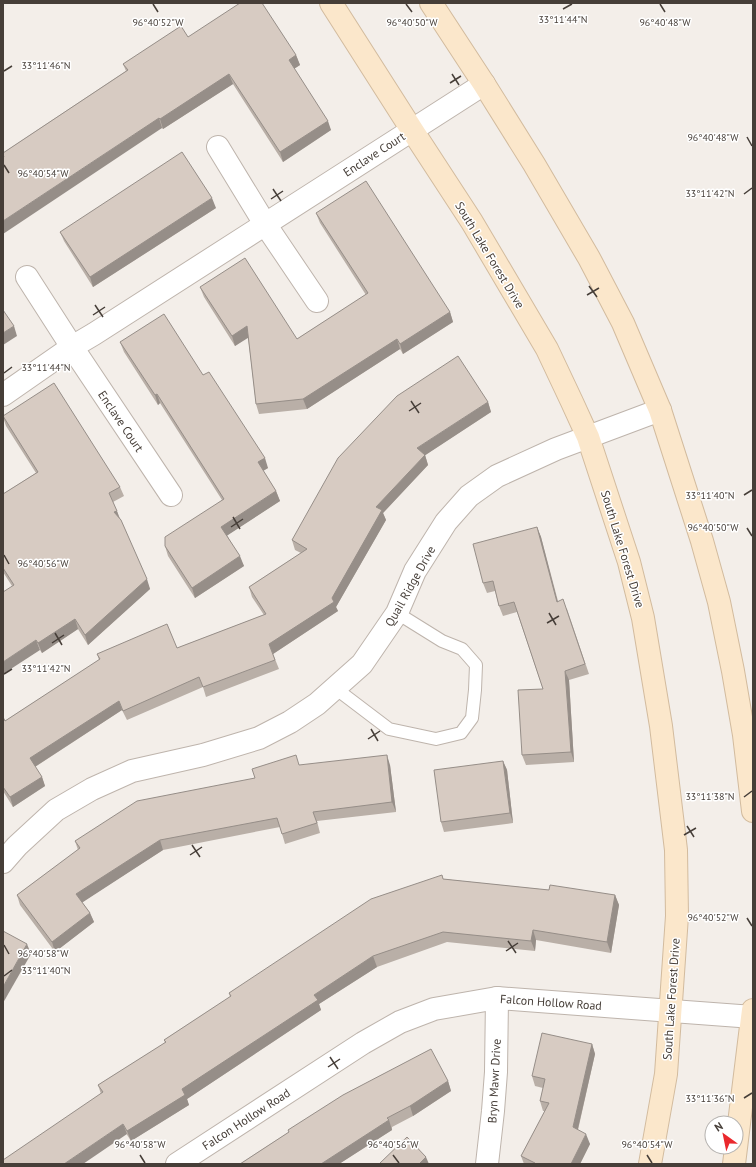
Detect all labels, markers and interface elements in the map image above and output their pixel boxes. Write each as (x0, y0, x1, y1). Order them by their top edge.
text: 33°11'44"N (538, 13, 588, 26)
text: 96°40'52"W (132, 16, 184, 29)
text: 96°40'50"W (386, 16, 438, 29)
text: 96°40'48"W (639, 16, 691, 29)
text: 33°11'46"N (21, 59, 71, 72)
street label: Enclave Court (340, 128, 408, 180)
text: 96°40'48"W (687, 131, 739, 144)
text: 96°40'54"W (17, 167, 69, 180)
text: 33°11'42"N (685, 187, 735, 200)
street label: South Lake Forest Drive (452, 199, 528, 311)
text: 33°11'44"N (21, 361, 71, 374)
street label: Enclave Court (95, 388, 147, 454)
street label: South Lake Forest Drive (598, 488, 648, 610)
text: 33°11'40"N (685, 489, 735, 502)
text: 96°40'50"W (687, 521, 739, 534)
street label: Quail Ridge Drive (382, 543, 438, 629)
text: 96°40'56"W (17, 557, 69, 570)
text: 33°11'42"N (21, 662, 71, 675)
text: 33°11'38"N (685, 790, 735, 803)
text: 96°40'52"W (687, 911, 739, 924)
street label: South Lake Forest Drive (659, 938, 683, 1060)
text: 96°40'58"W (17, 947, 69, 960)
text: 33°11'40"N (21, 964, 71, 977)
street label: Falcon Hollow Road (500, 991, 602, 1013)
street label: Bryn Mawr Drive (484, 1038, 504, 1124)
street label: Falcon Hollow Road (199, 1085, 293, 1153)
text: 33°11'36"N (685, 1092, 735, 1105)
north arrow (704, 1115, 744, 1155)
text: N (712, 1119, 725, 1134)
text: 96°40'58"W (114, 1138, 166, 1151)
text: 96°40'56"W (367, 1138, 419, 1151)
text: 96°40'54"W (621, 1138, 673, 1151)

